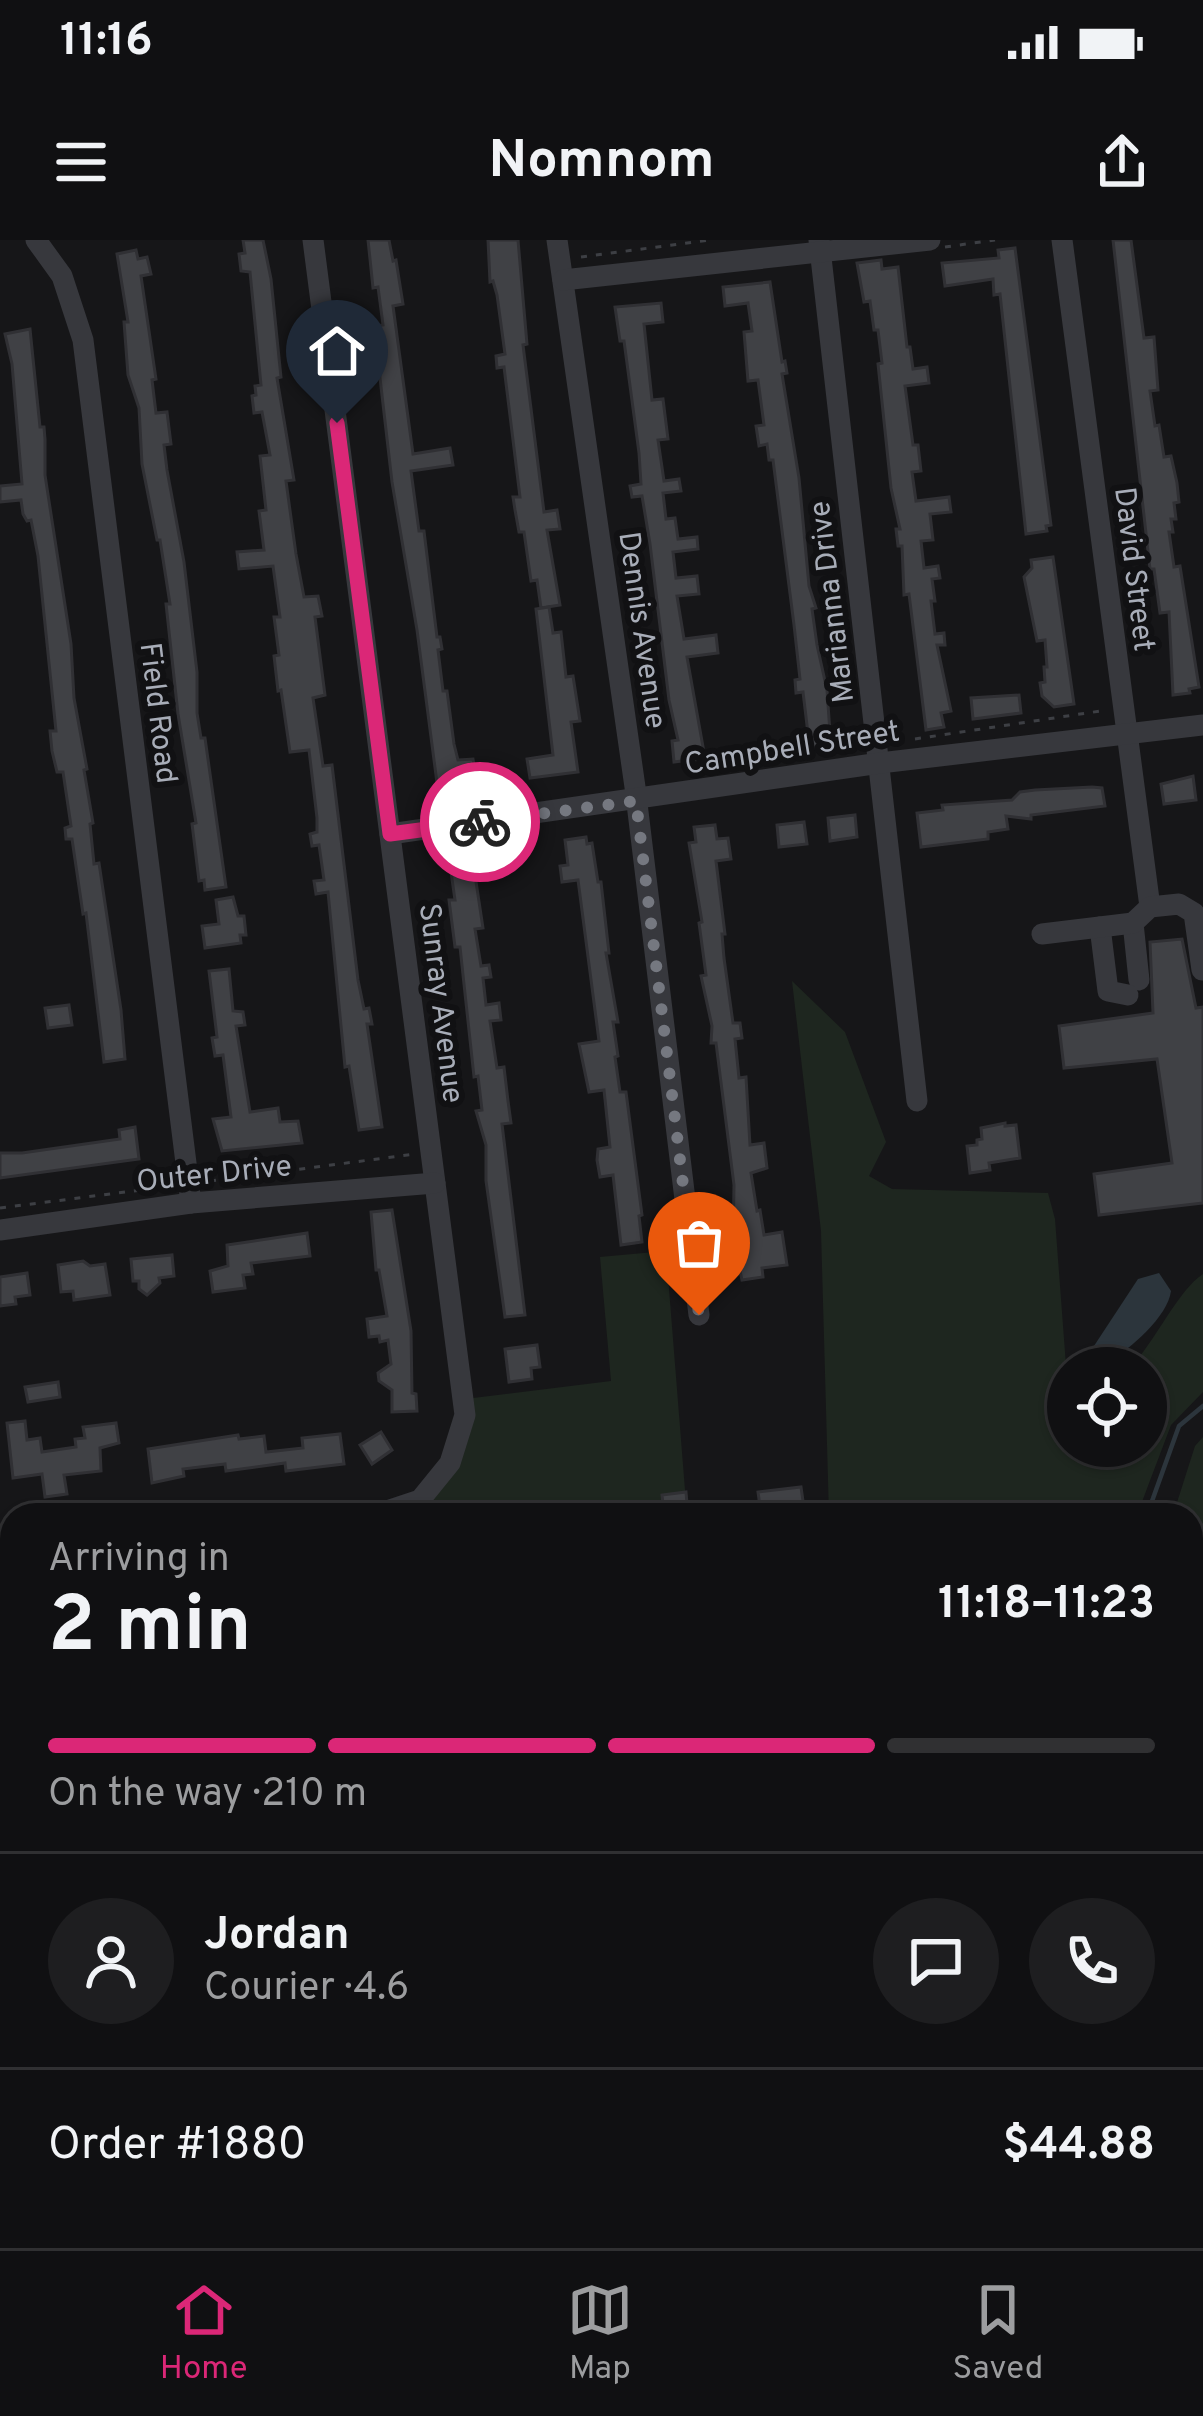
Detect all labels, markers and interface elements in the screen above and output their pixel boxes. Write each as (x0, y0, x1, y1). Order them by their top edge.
text: 11:16 (60, 14, 153, 71)
text: Nomnom (488, 128, 715, 197)
icon: menu (48, 129, 114, 195)
icon: share (1089, 129, 1155, 195)
pin (286, 300, 388, 423)
icon: home (304, 318, 370, 384)
street label: David Street (1104, 485, 1161, 654)
street label: Marianna Drive (803, 499, 864, 705)
street label: Dennis Avenue (608, 529, 673, 731)
street label: Field Road (130, 641, 184, 786)
street label: Campbell Street (682, 714, 903, 785)
courier (420, 762, 540, 882)
icon: bike (447, 789, 513, 855)
street label: Sunray Avenue (409, 901, 470, 1105)
street label: Outer Drive (135, 1149, 294, 1202)
pin (648, 1192, 750, 1315)
icon: bag (666, 1210, 732, 1276)
map controls (1047, 1347, 1167, 1467)
button: locate (1047, 1347, 1167, 1467)
text: Arriving in (48, 1536, 230, 1585)
text: 11:18–11:23 (938, 1577, 1155, 1634)
text: 2 min (48, 1580, 252, 1679)
text: On the way · 210 m (48, 1771, 367, 1820)
button: person (48, 1898, 174, 2024)
button: chat (873, 1898, 999, 2024)
button: phone (1029, 1898, 1155, 2024)
text: Jordan (204, 1908, 350, 1965)
text: Courier · 4.6 (204, 1965, 409, 2014)
text: Order #1880 (48, 2118, 306, 2175)
text: $44.88 (1003, 2118, 1155, 2175)
tab: Home (160, 2277, 247, 2391)
tab: Map (567, 2277, 633, 2391)
tab: Saved (953, 2277, 1043, 2391)

